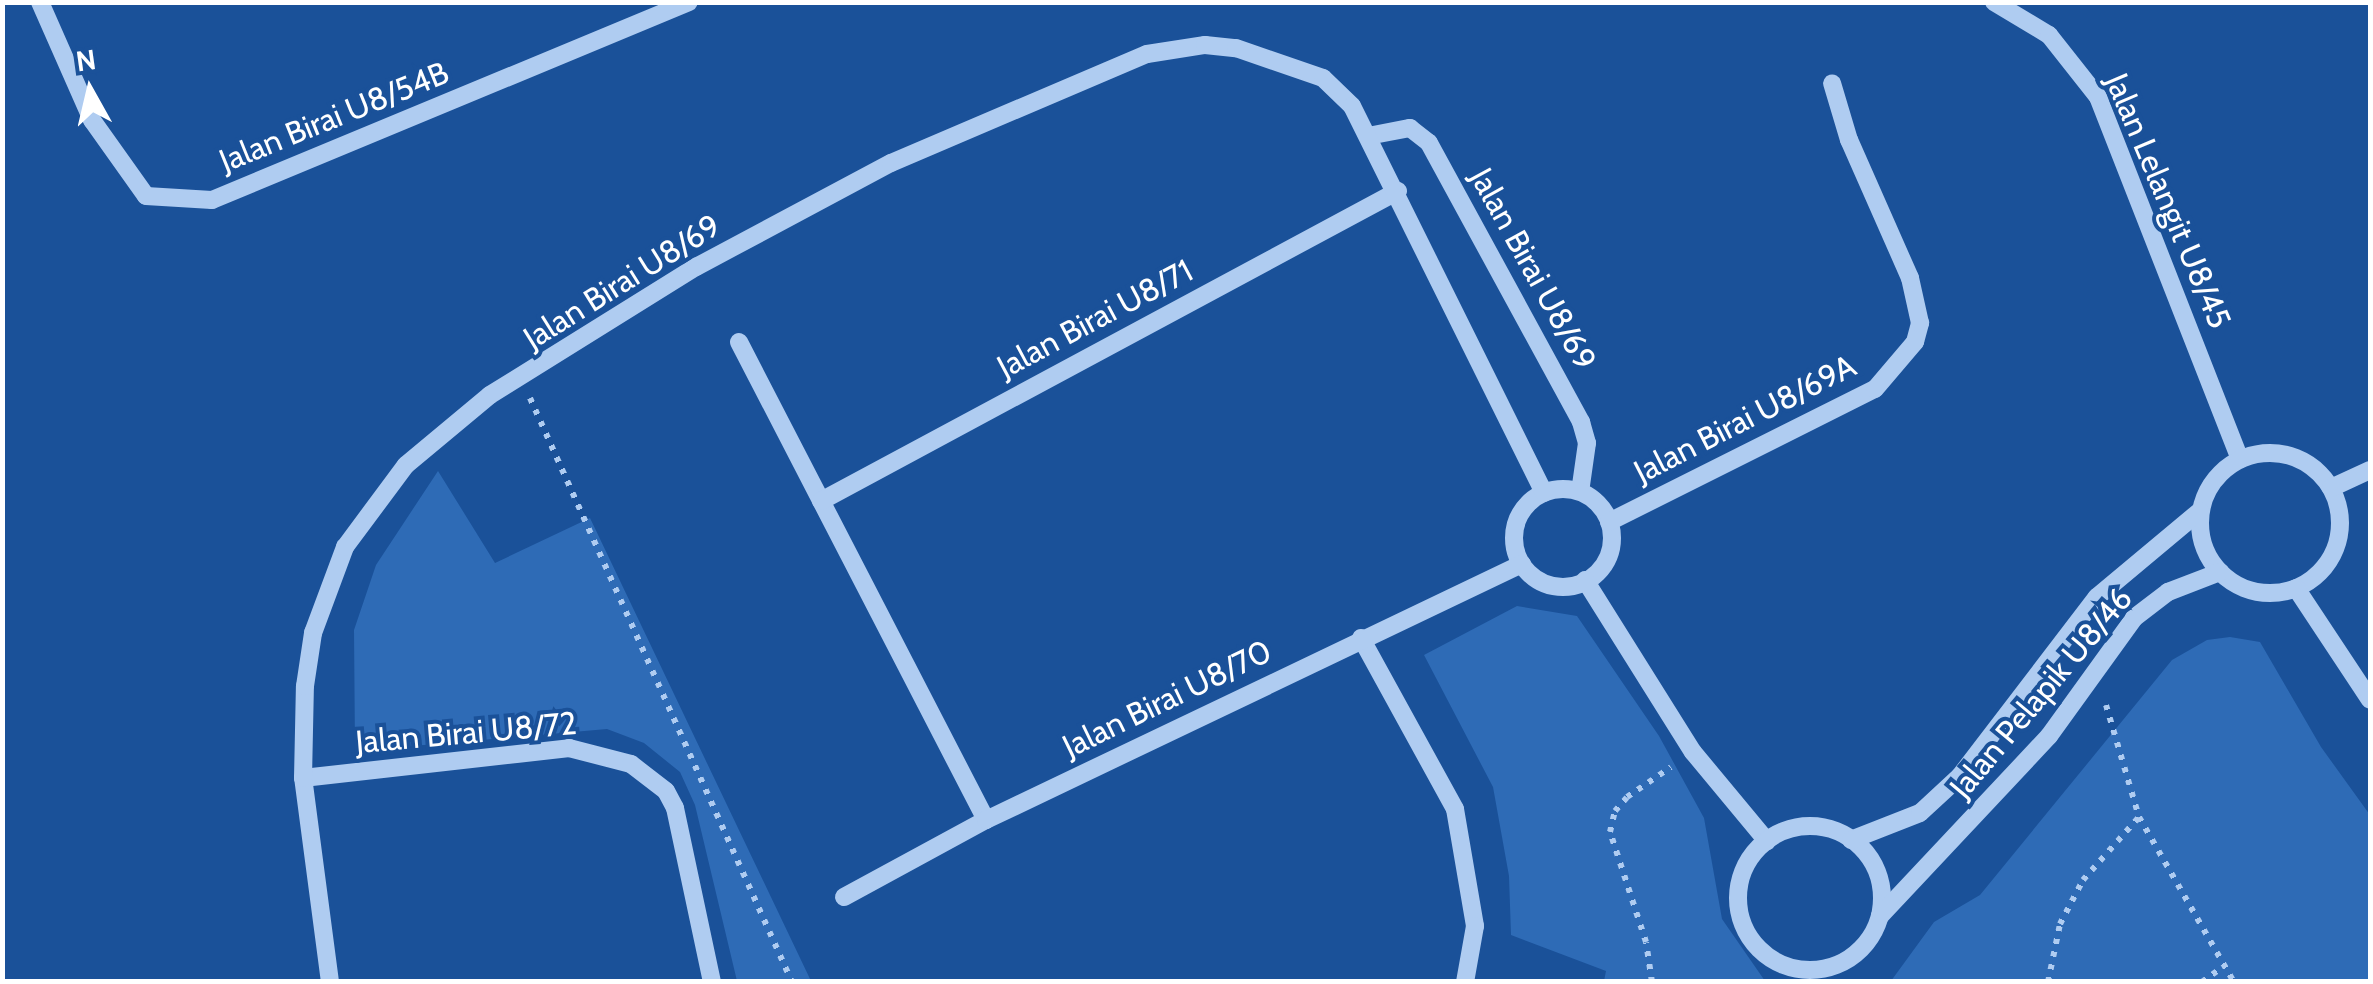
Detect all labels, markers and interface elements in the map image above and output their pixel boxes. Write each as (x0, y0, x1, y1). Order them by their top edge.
north arrow (40, 40, 140, 140)
text: N (74, 42, 98, 79)
street label: Jalan Birai U8/54B (214, 54, 454, 180)
street label: Jalan Lelangit U8/45 (2097, 68, 2239, 334)
street label: Jalan Birai U8/69 (1462, 162, 1604, 376)
street label: Jalan Birai U8/69 (517, 206, 727, 358)
street label: Jalan Birai U8/71 (991, 251, 1199, 387)
street label: Jalan Birai U8/69A (1628, 347, 1862, 491)
street label: Jalan Pelapik U8/46 (1942, 580, 2140, 806)
street label: Jalan Birai U8/70 (1056, 632, 1278, 766)
street label: Jalan Birai U8/72 (354, 704, 578, 762)

